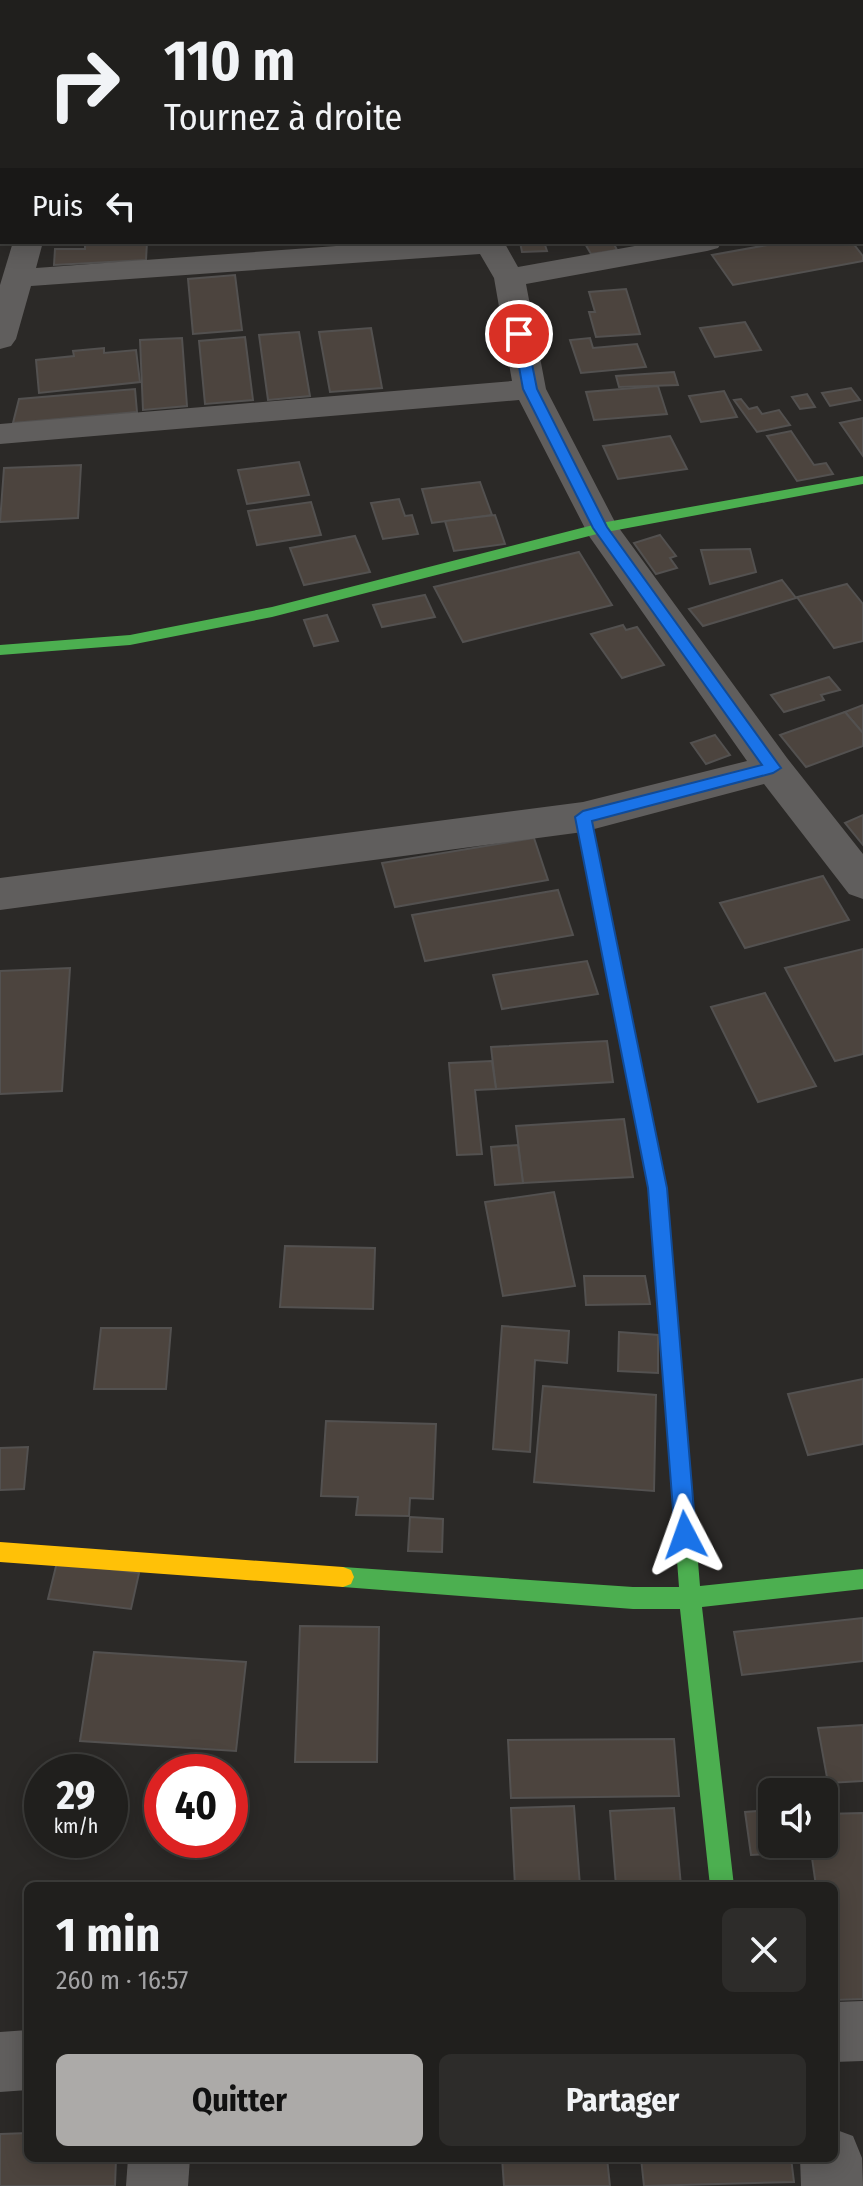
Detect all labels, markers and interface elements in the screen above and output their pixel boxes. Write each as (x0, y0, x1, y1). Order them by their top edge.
text: 110 m (164, 28, 295, 95)
icon: right (32, 32, 136, 136)
text: Tournez à droite (164, 96, 402, 140)
icon: left (99, 184, 143, 228)
text: Puis (32, 188, 83, 224)
pin (485, 300, 553, 368)
icon: arrive (497, 312, 541, 356)
position arrow (643, 1493, 727, 1577)
speed limit sign: 40 (144, 1754, 248, 1858)
text: 29 (56, 1772, 95, 1820)
map controls (758, 1778, 838, 1858)
button: sound (758, 1778, 838, 1858)
text: km/h (54, 1814, 98, 1838)
text: 1 min (56, 1906, 161, 1964)
button: close (722, 1908, 806, 1992)
text: 260 m · 16:57 (56, 1965, 188, 1996)
button: Quitter (56, 2054, 423, 2146)
button: Partager (439, 2054, 806, 2146)

